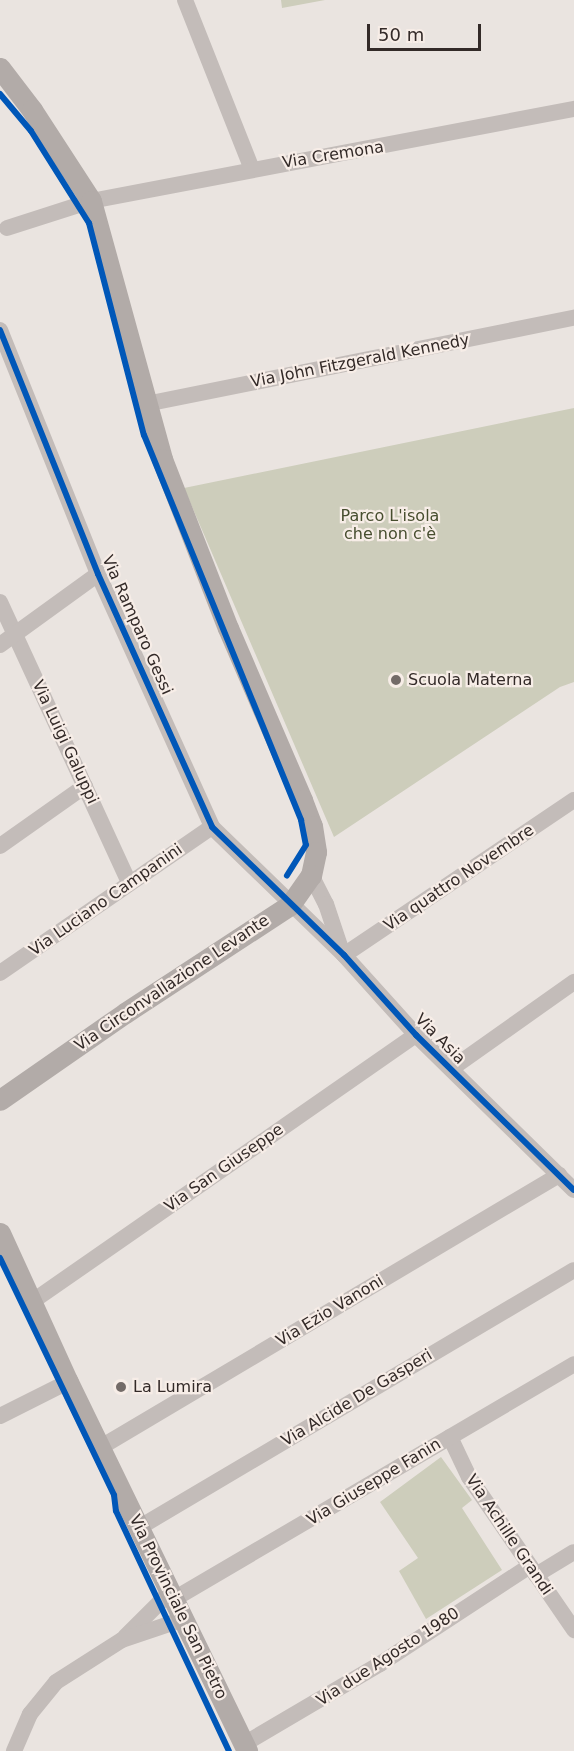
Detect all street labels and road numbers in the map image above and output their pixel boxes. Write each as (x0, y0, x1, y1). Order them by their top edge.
street label: Via Cremona (281, 138, 385, 172)
street label: Via John Fitzgerald Kennedy (249, 330, 471, 392)
street label: Via Ramparo Gessi (98, 552, 176, 698)
street label: Via Luigi Galuppi (28, 677, 102, 807)
street label: Via quattro Novembre (380, 821, 538, 935)
street label: Via Luciano Campanini (26, 840, 186, 960)
street label: Via Circonvallazione Levante (71, 911, 273, 1055)
street label: Via Asia (411, 1010, 469, 1068)
street label: Via San Giuseppe (161, 1120, 287, 1216)
street label: Via Ezio Vanoni (273, 1271, 387, 1351)
street label: Via Alcide De Gasperi (278, 1345, 436, 1451)
street label: Via Giuseppe Fanin (304, 1434, 444, 1530)
street label: Via Achille Grandi (462, 1471, 556, 1599)
street label: Via Provinciale San Pietro (125, 1512, 231, 1702)
street label: Via due Agosto 1980 (313, 1604, 463, 1710)

